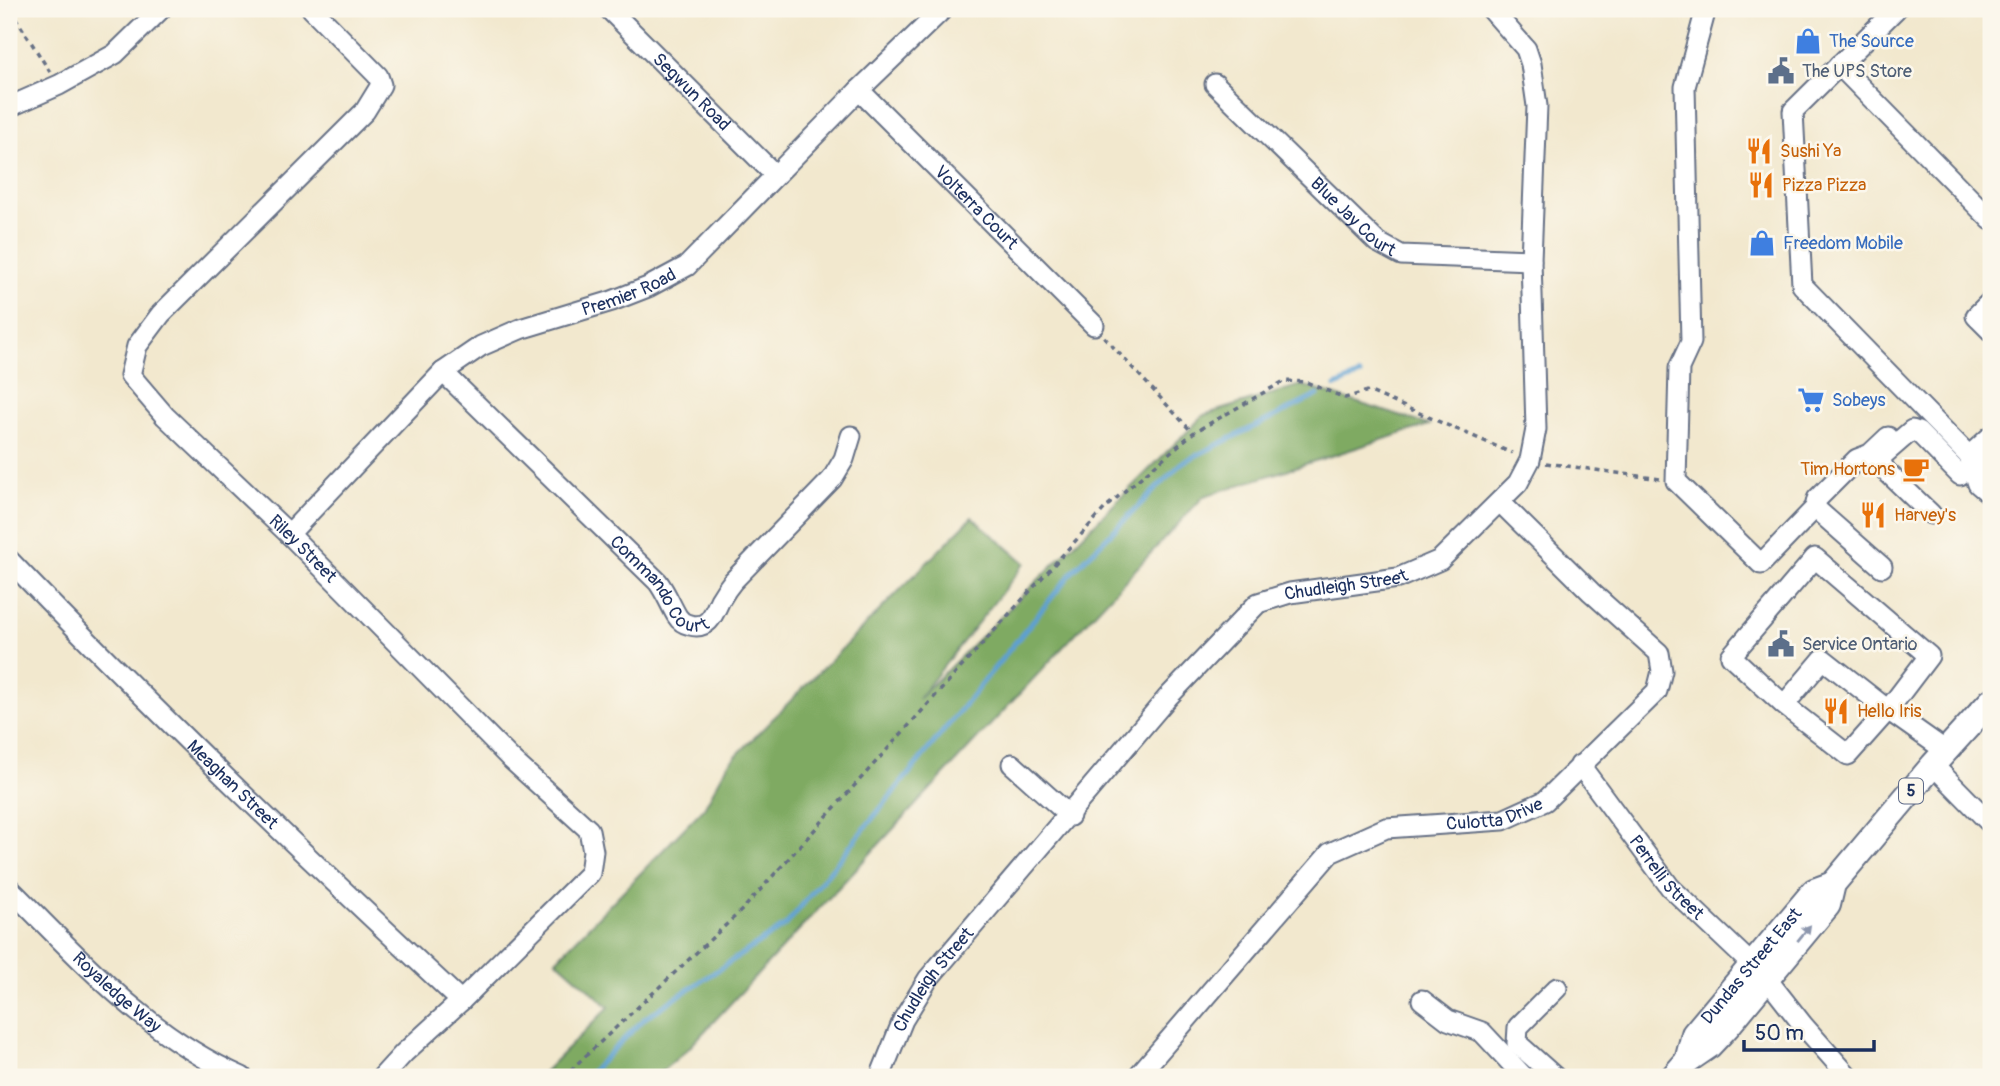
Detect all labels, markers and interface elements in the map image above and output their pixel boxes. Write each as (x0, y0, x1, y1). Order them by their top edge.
shop icon: The Source (1793, 26, 1823, 56)
place label: The Source (1829, 30, 1914, 53)
street label: Segwun Road (648, 48, 736, 136)
public building icon: The UPS Store (1766, 56, 1796, 86)
place label: The UPS Store (1802, 60, 1912, 83)
restaurant icon: Sushi Ya (1744, 136, 1774, 166)
place label: Sushi Ya (1780, 140, 1841, 163)
street label: Volterra Court (929, 160, 1024, 255)
restaurant icon: Pizza Pizza (1746, 170, 1776, 200)
street label: Blue Jay Court (1306, 172, 1401, 262)
place label: Pizza Pizza (1782, 174, 1866, 197)
shop icon: Freedom Mobile (1747, 228, 1777, 258)
place label: Freedom Mobile (1783, 232, 1903, 255)
street label: Premier Road (579, 263, 680, 321)
supermarket icon: Sobeys (1796, 385, 1826, 415)
place label: Sobeys (1832, 389, 1886, 412)
cafe icon: Tim Hortons (1901, 454, 1931, 484)
place label: Tim Hortons (1800, 458, 1895, 481)
restaurant icon: Harvey's (1858, 500, 1888, 530)
place label: Harvey's (1894, 504, 1956, 527)
street label: Riley Street (264, 510, 343, 588)
street label: Commando Court (605, 530, 714, 638)
street label: Chudleigh Street (1281, 563, 1412, 606)
public building icon: Service Ontario (1766, 629, 1796, 659)
place label: Service Ontario (1802, 633, 1918, 656)
restaurant icon: Hello Iris (1821, 696, 1851, 726)
place label: Hello Iris (1857, 700, 1921, 723)
street label: Meaghan Street (182, 735, 284, 835)
road number: 5 (1899, 778, 1923, 804)
street label: Culotta Drive (1445, 792, 1547, 835)
street label: Perrelli Street (1624, 830, 1709, 925)
street label: Dundas Street East (1696, 902, 1807, 1029)
street label: Chudleigh Street (888, 922, 979, 1035)
one-way arrow (1797, 925, 1812, 943)
street label: Royaledge Way (68, 947, 166, 1038)
scale bar (1744, 1009, 1874, 1053)
text: 50 m (1755, 1020, 1804, 1047)

